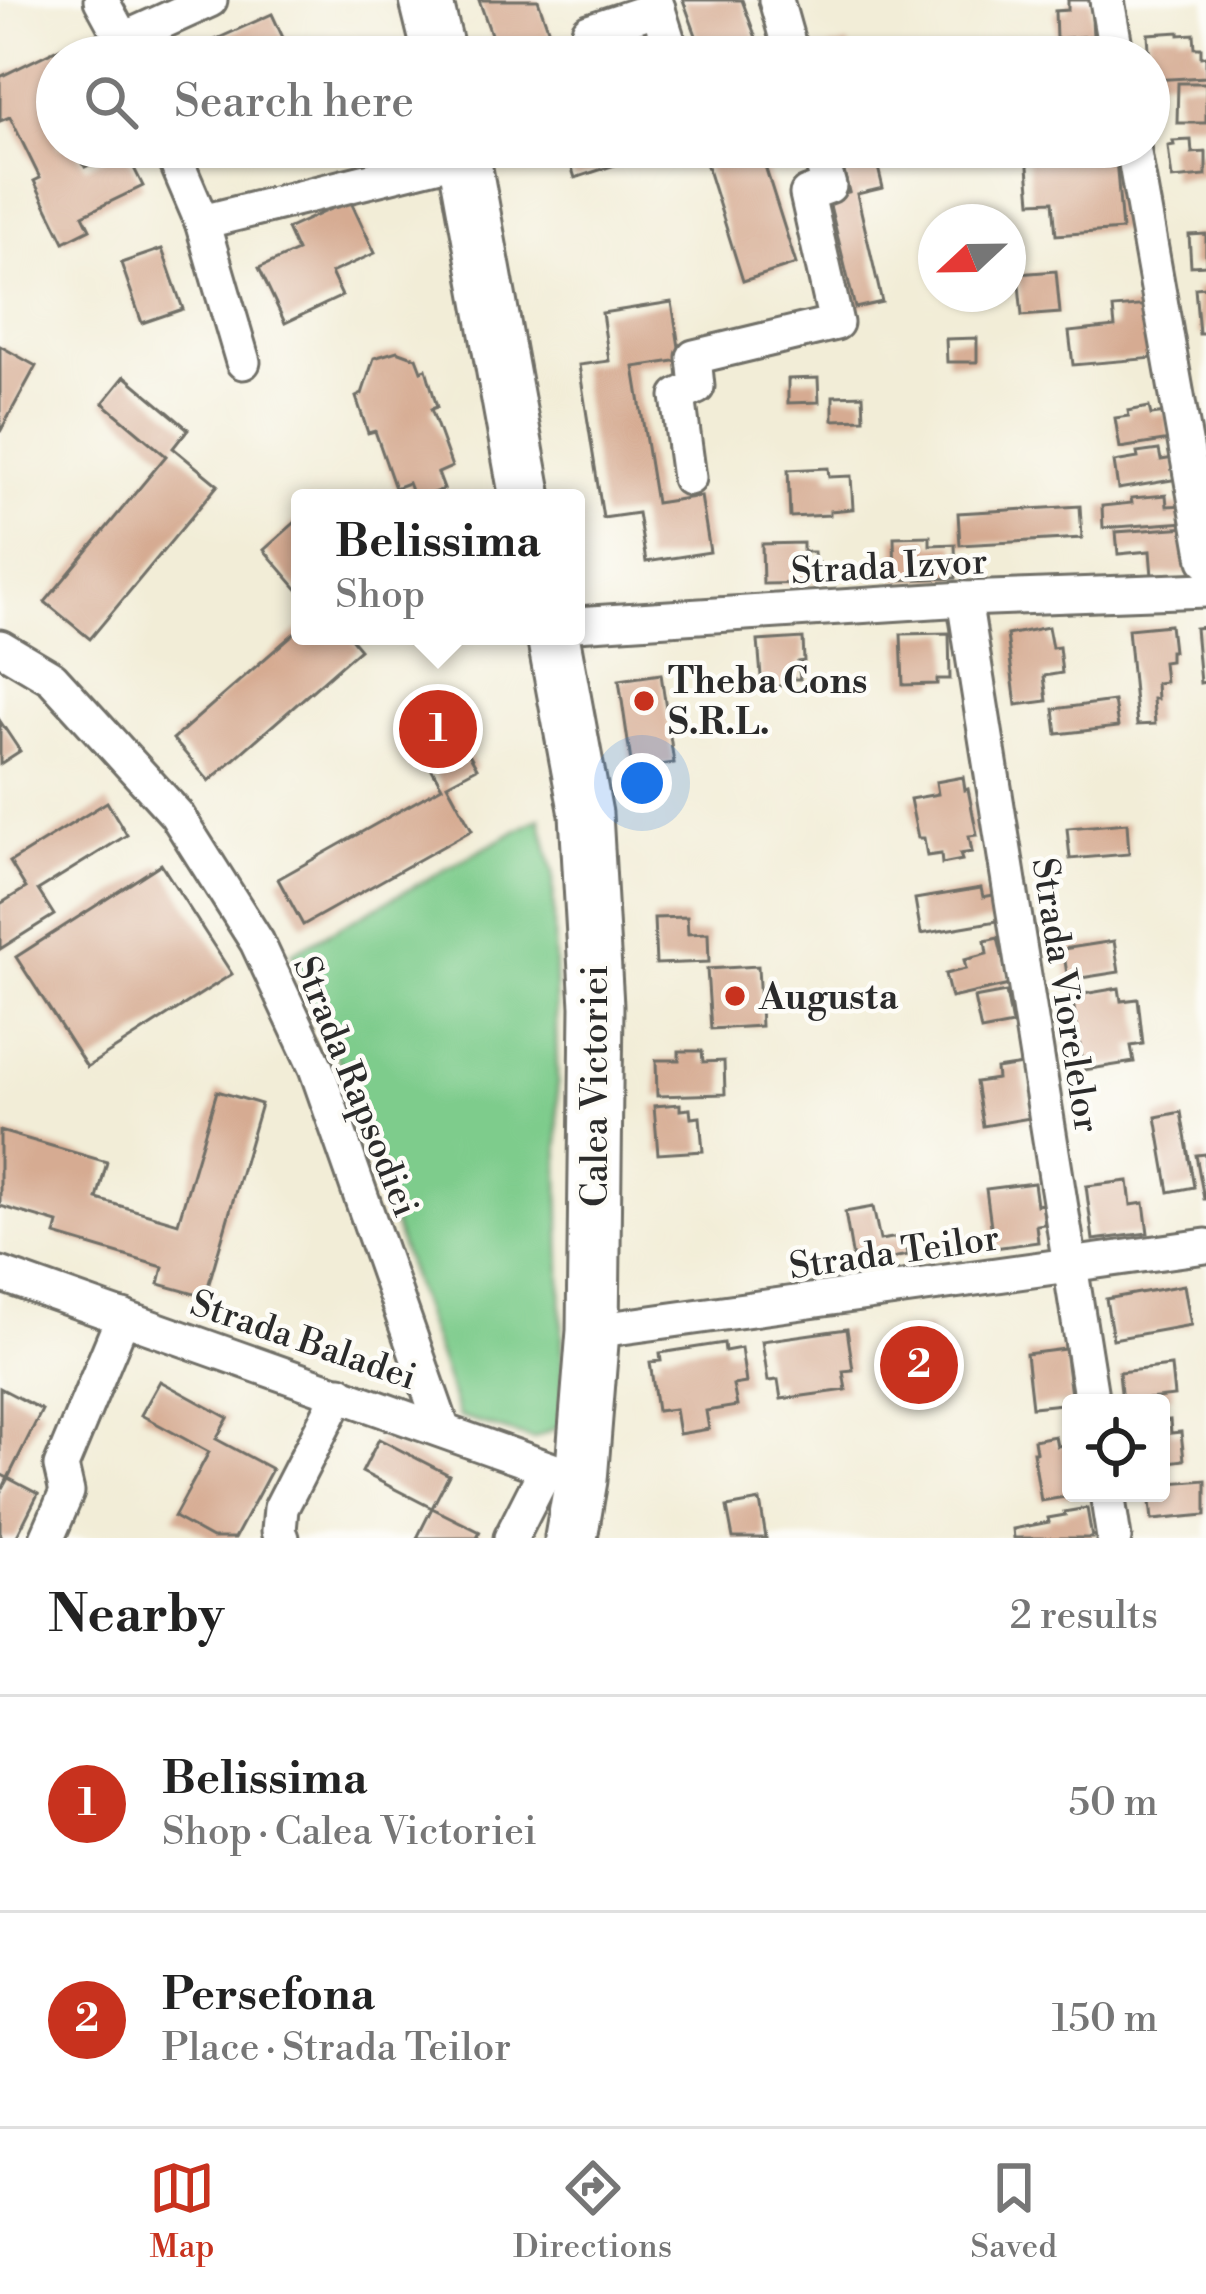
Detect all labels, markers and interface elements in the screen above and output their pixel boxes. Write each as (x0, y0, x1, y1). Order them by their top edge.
search box (36, 36, 1170, 168)
icon: search (78, 69, 144, 135)
text: Search here (174, 74, 414, 131)
north arrow (918, 204, 1026, 312)
popup (291, 489, 585, 645)
text: Belissima (335, 514, 541, 571)
street label: Strada Izvor (790, 540, 989, 595)
text: Shop (335, 571, 425, 620)
place label: Theba Cons S.R.L. (668, 660, 867, 746)
pin: 1 (399, 684, 477, 774)
marker: Theba Cons S.R.L. (631, 688, 657, 714)
your location (612, 753, 672, 813)
street label: Strada Viorelelor (1021, 855, 1108, 1136)
street label: Strada Rapsodiei (282, 950, 427, 1223)
street label: Calea Victoriei (574, 965, 619, 1207)
place label: Augusta (758, 976, 899, 1021)
marker: Augusta (722, 983, 748, 1009)
street label: Strada Teilor (786, 1216, 1002, 1290)
street label: Strada Baladei (184, 1282, 422, 1401)
pin: 2 (880, 1320, 958, 1410)
map controls (1062, 1394, 1170, 1502)
button: locate (1062, 1394, 1170, 1502)
text: Nearby (48, 1584, 224, 1648)
text: 2 results (1010, 1592, 1158, 1641)
text: Belissima (162, 1751, 367, 1808)
text: 1 (78, 1779, 96, 1828)
text: 50 m (1068, 1779, 1158, 1828)
text: Shop · Calea Victoriei (162, 1808, 537, 1857)
text: Persefona (162, 1967, 375, 2024)
text: 2 (75, 1995, 99, 2044)
text: 150 m (1052, 1995, 1158, 2044)
text: Place · Strada Teilor (162, 2024, 511, 2073)
tab: Map (149, 2155, 215, 2268)
tab: Directions (513, 2155, 672, 2268)
tab: Saved (970, 2155, 1057, 2268)

